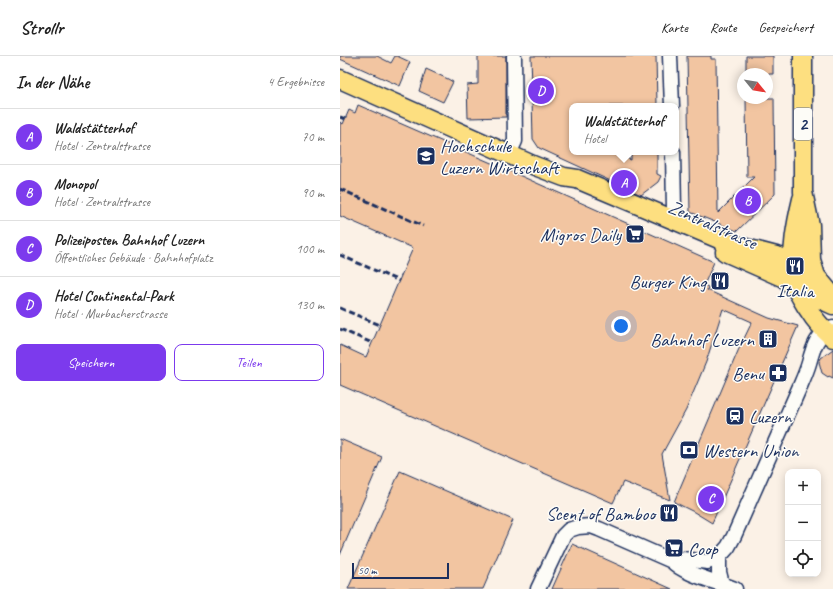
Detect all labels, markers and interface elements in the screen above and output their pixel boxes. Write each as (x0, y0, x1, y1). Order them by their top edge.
text: Strollr (20, 16, 63, 40)
text: Karte (661, 19, 688, 36)
text: Route (710, 19, 736, 36)
text: Gespeichert (758, 19, 813, 36)
north arrow (737, 68, 773, 104)
text: In der Nähe (16, 72, 89, 93)
text: 4 Ergebnisse (268, 74, 324, 90)
pin: D (528, 76, 554, 106)
popup (569, 103, 679, 155)
road number: 2 (794, 108, 812, 140)
text: Waldstätterhof (584, 112, 664, 131)
text: Waldstätterhof (54, 119, 134, 138)
text: A (26, 129, 32, 145)
text: 70 m (302, 129, 324, 145)
text: Hotel (584, 131, 606, 147)
place label: Hochschule Luzern Wirtschaft (440, 134, 561, 180)
text: Hotel · Zentralstrasse (54, 138, 150, 154)
school or university icon: Hochschule Luzern Wirtschaft (415, 145, 437, 167)
pin: A (611, 168, 637, 198)
text: Monopol (54, 175, 96, 194)
text: B (26, 185, 32, 201)
text: 90 m (302, 185, 324, 201)
pin: B (735, 186, 761, 216)
text: Hotel · Zentralstrasse (54, 194, 150, 210)
street label: Zentralstrasse (665, 195, 762, 256)
place label: Migros Daily (540, 223, 623, 247)
supermarket icon: Migros Daily (624, 223, 646, 245)
text: Polizeiposten Bahnhof Luzern (54, 231, 204, 250)
text: C (26, 241, 32, 257)
text: 100 m (296, 241, 324, 257)
text: Öffentliches Gebäude · Bahnhofplatz (54, 250, 212, 266)
restaurant icon: Italia (784, 255, 806, 277)
place label: Burger King (630, 270, 707, 294)
restaurant icon: Burger King (709, 270, 731, 292)
place label: Italia (777, 279, 816, 303)
text: Hotel Continental-Park (54, 287, 174, 306)
text: D (25, 297, 33, 313)
text: 130 m (296, 297, 324, 313)
text: Hotel · Murbacherstrasse (54, 306, 167, 322)
your location (611, 316, 631, 336)
place label: Bahnhof Luzern (650, 328, 754, 352)
building icon: Bahnhof Luzern (757, 328, 779, 350)
button: Speichern (16, 344, 166, 381)
button: Teilen (174, 344, 324, 381)
place label: Benu (732, 362, 766, 386)
pharmacy icon: Benu (767, 362, 789, 384)
station icon: Luzern (724, 405, 746, 427)
place label: Luzern (749, 405, 793, 429)
bank icon: Western Union (678, 439, 700, 461)
place label: Western Union (703, 439, 800, 463)
map controls (785, 469, 821, 577)
button: + (785, 469, 821, 505)
pin: C (698, 484, 724, 514)
place label: Scent of Bamboo (546, 502, 657, 526)
restaurant icon: Scent of Bamboo (658, 502, 680, 524)
button: − (785, 505, 821, 541)
supermarket icon: Coop (663, 537, 685, 559)
place label: Coop (688, 537, 718, 561)
button: locate (785, 541, 821, 577)
scale bar (352, 561, 449, 580)
text: 50 m (358, 563, 377, 577)

